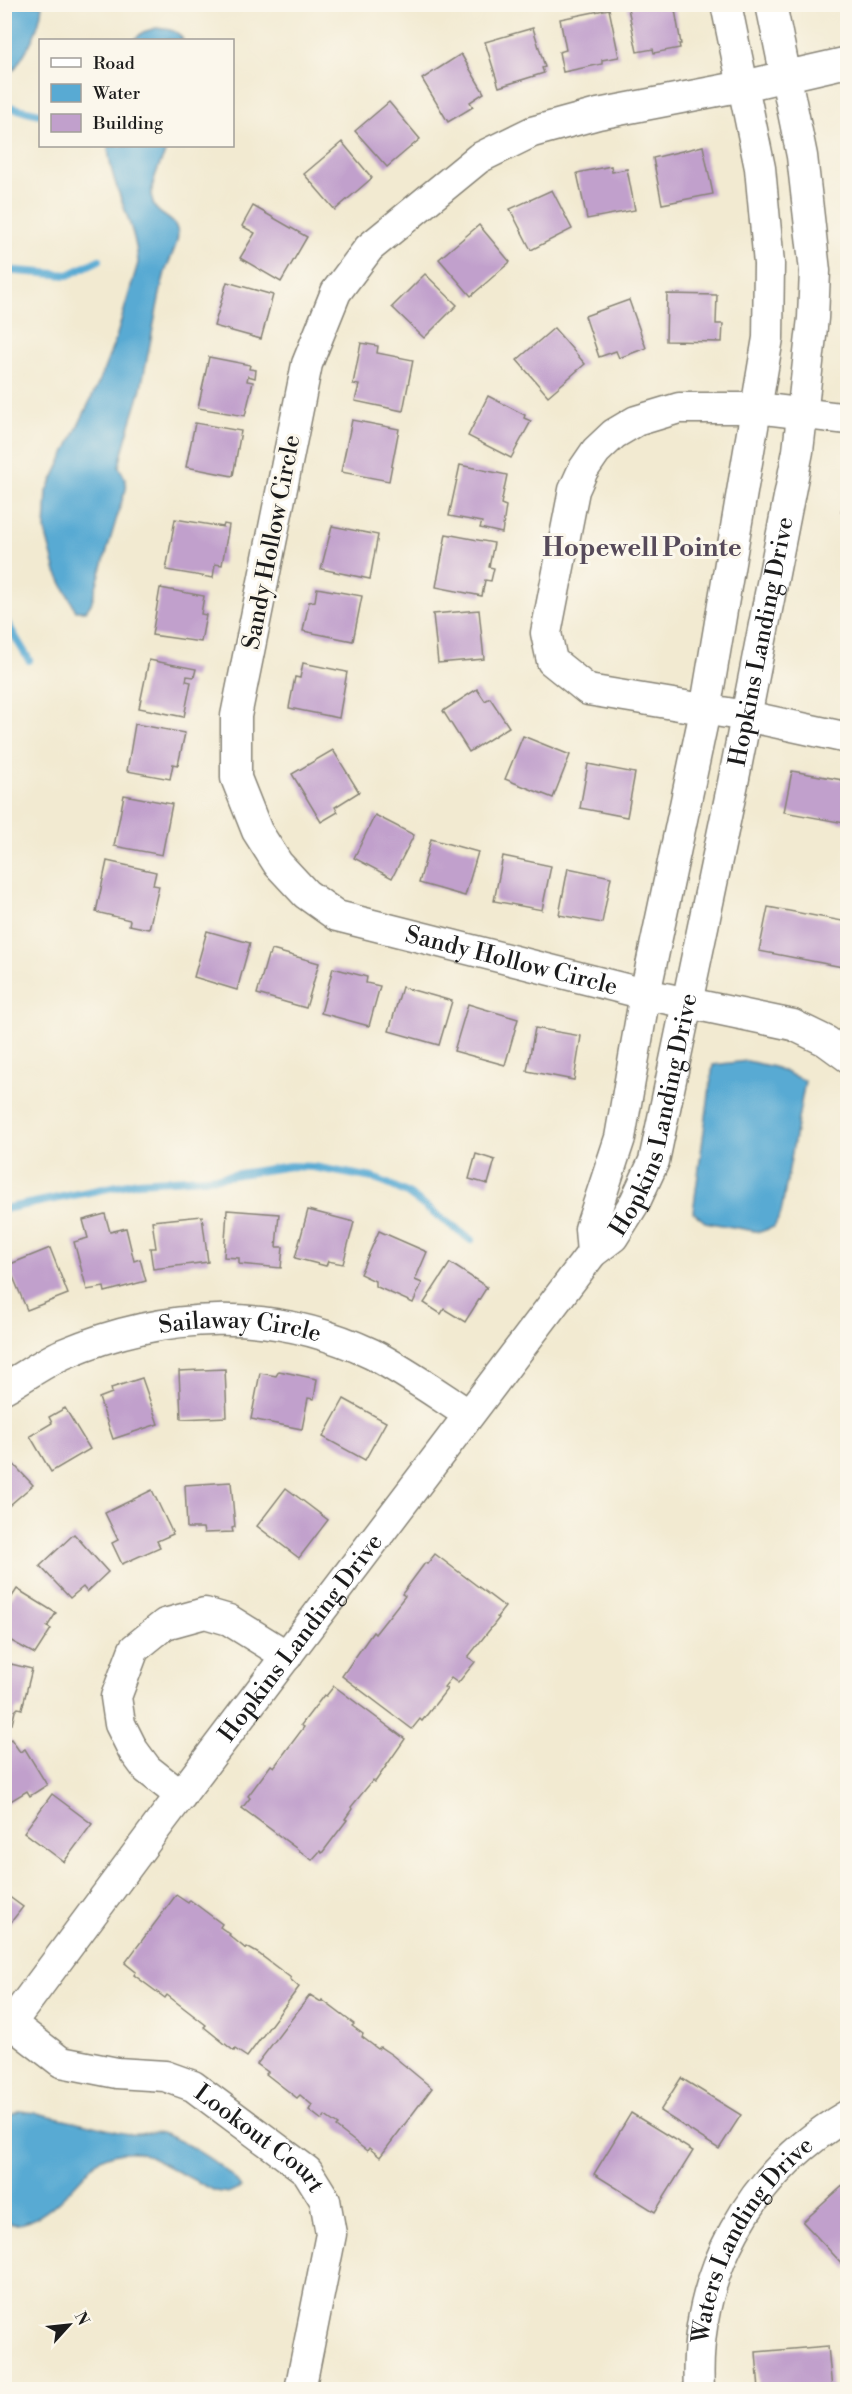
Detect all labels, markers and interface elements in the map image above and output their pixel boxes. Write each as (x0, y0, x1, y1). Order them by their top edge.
legend (39, 39, 234, 147)
text: Road (93, 52, 136, 75)
text: Water (92, 82, 141, 105)
text: Building (92, 112, 164, 135)
street label: Sandy Hollow Circle (236, 432, 307, 652)
street label: Hopkins Landing Drive (723, 514, 801, 769)
district label: Hopewell Pointe (542, 532, 742, 564)
street label: Sandy Hollow Circle (402, 920, 621, 1002)
street label: Hopkins Landing Drive (603, 990, 705, 1242)
street label: Sailaway Circle (156, 1306, 325, 1350)
street label: Hopkins Landing Drive (213, 1528, 390, 1748)
street label: Lookout Court (188, 2078, 331, 2199)
street label: Waters Landing Drive (686, 2130, 820, 2346)
north arrow (39, 2295, 99, 2355)
text: N (70, 2308, 93, 2329)

